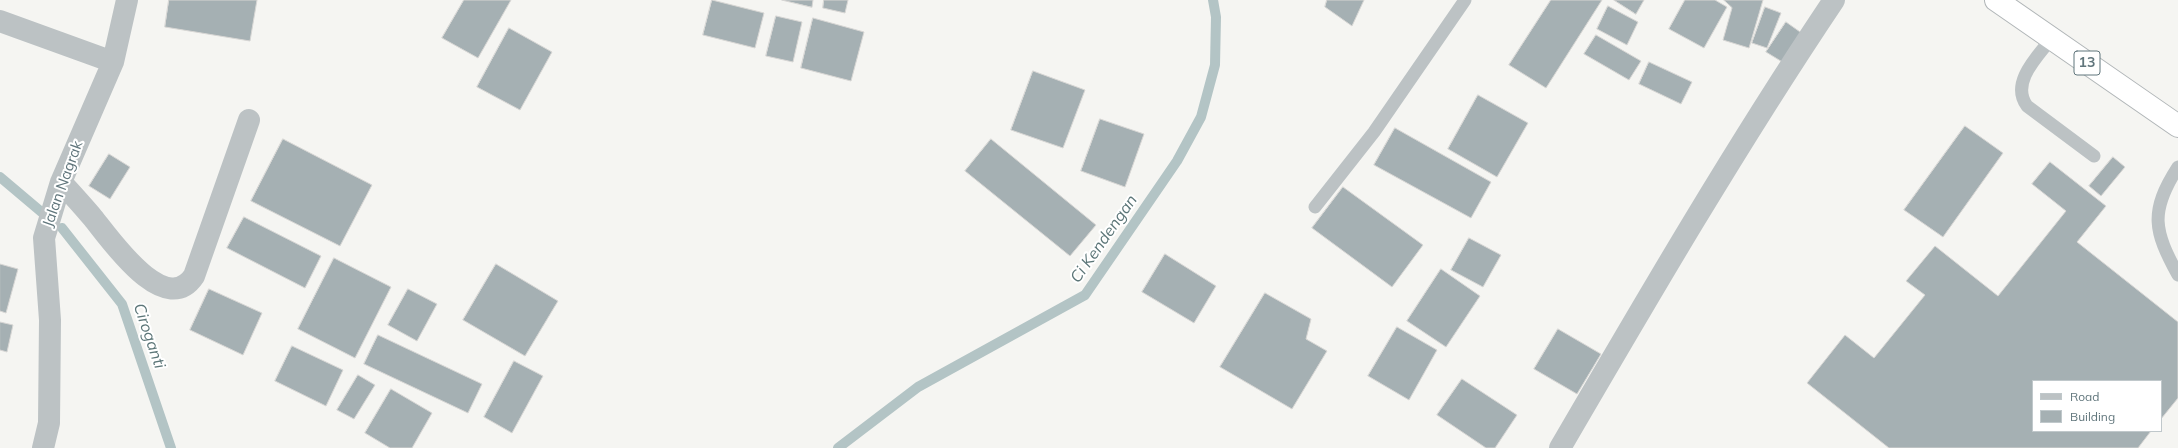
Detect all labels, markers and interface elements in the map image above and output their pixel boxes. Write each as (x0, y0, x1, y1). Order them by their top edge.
road number: 13 (2074, 51, 2100, 75)
street label: Jalan Nagrak (39, 138, 87, 230)
water label: Ci Kendengan (1067, 191, 1141, 287)
water label: Ciroganti (129, 301, 169, 371)
legend (2032, 380, 2162, 432)
text: Road (2070, 389, 2099, 404)
text: Building (2070, 409, 2115, 424)

